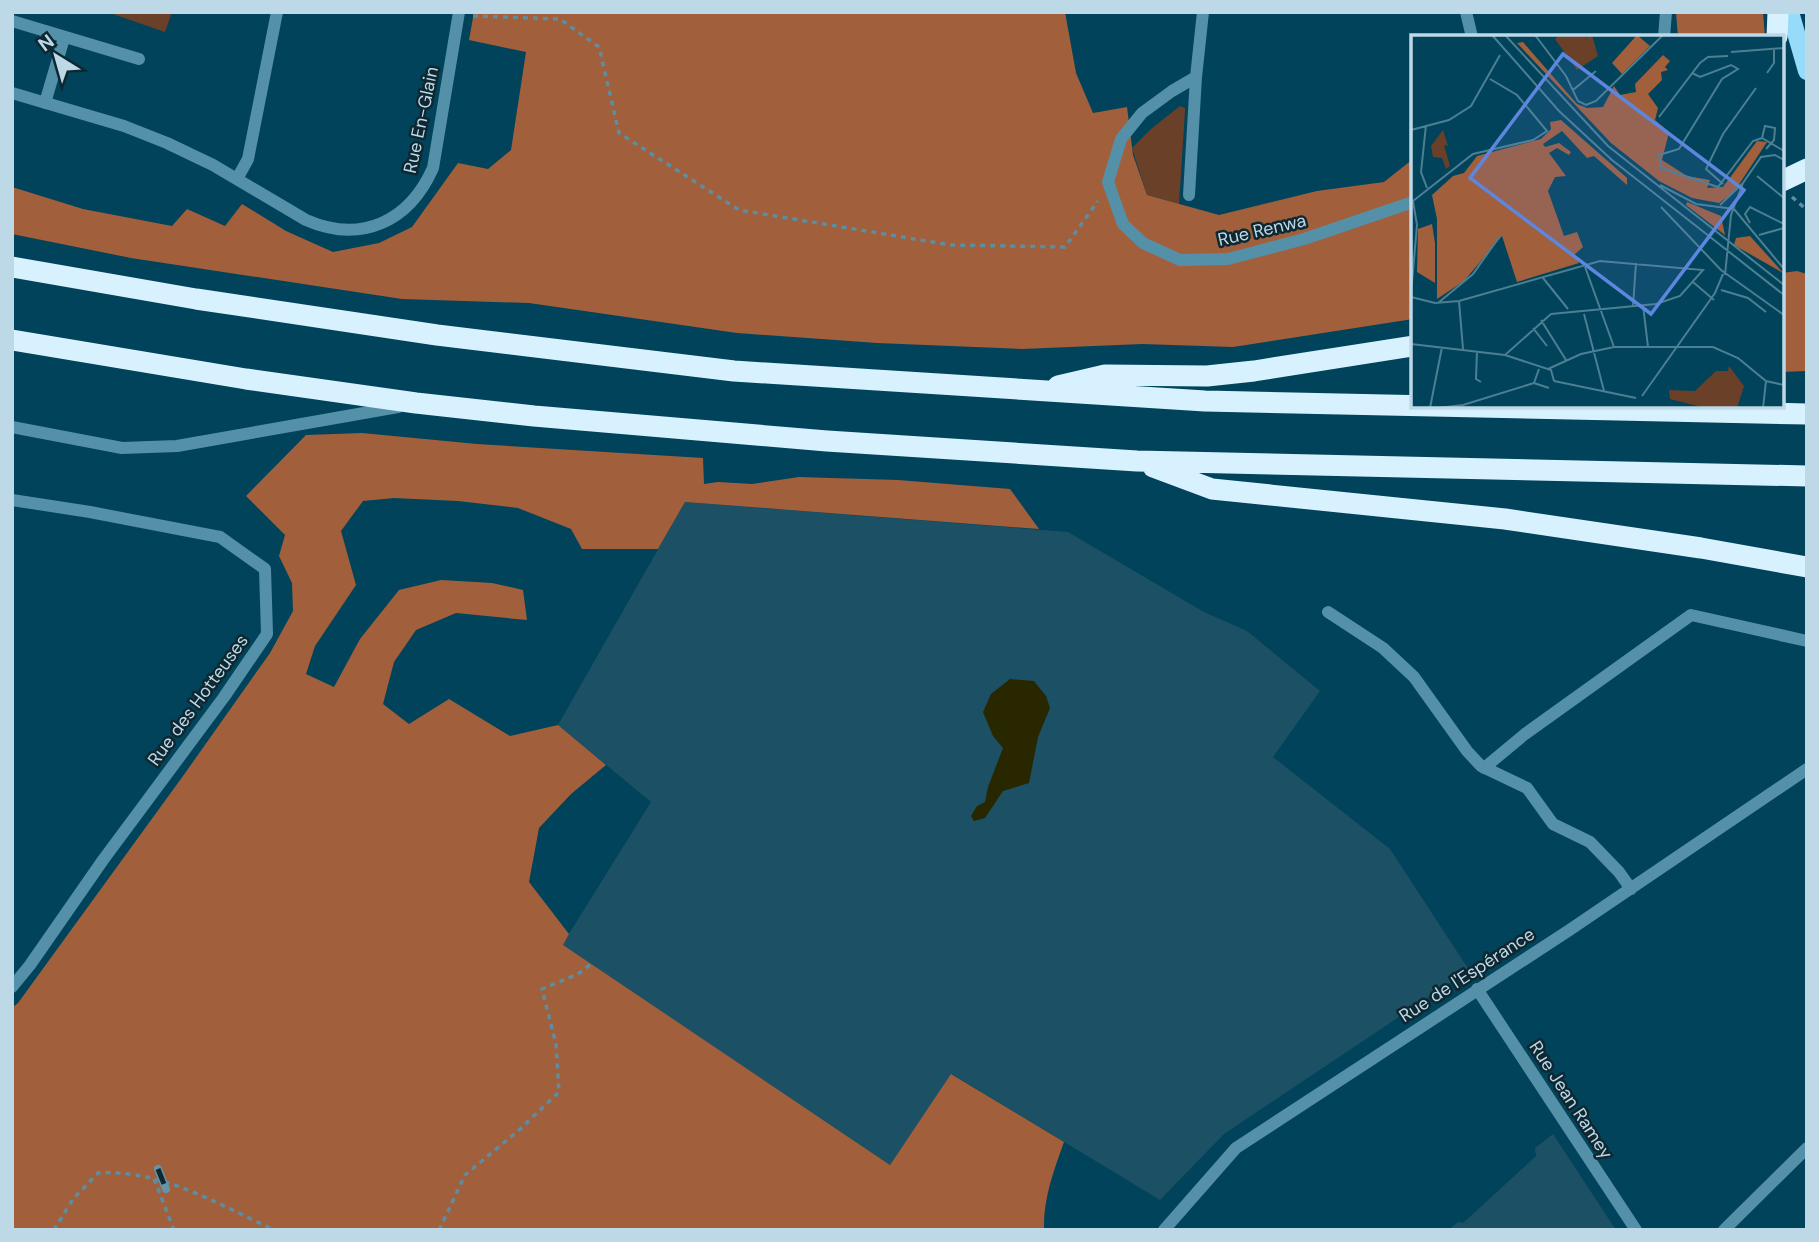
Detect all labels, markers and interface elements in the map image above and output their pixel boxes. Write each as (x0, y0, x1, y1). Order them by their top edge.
north arrow (21, 21, 91, 91)
text: N (33, 29, 59, 57)
inset map (1411, 35, 1784, 408)
street label: Rue En-Glain (398, 65, 444, 175)
street label: Rue Renwa (1215, 208, 1309, 252)
street label: Rue des Hotteuses (142, 630, 254, 770)
street label: Rue de l'Espérance (1395, 922, 1539, 1028)
street label: Rue Jean Ramey (1524, 1036, 1618, 1164)

